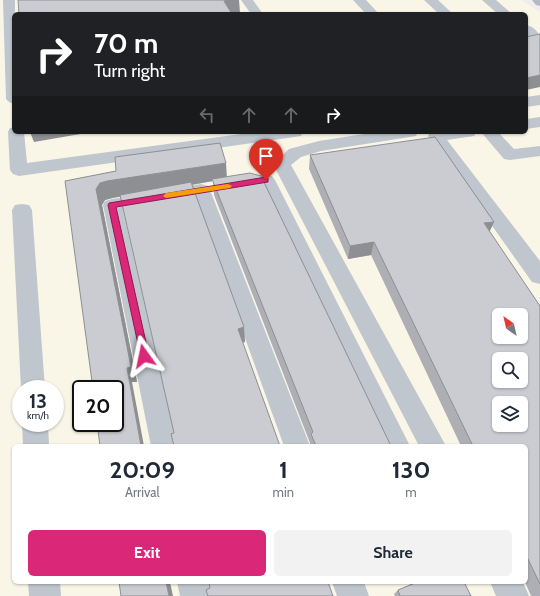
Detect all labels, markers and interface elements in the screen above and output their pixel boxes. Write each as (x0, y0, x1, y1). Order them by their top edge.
text: 70 m (94, 26, 158, 60)
icon: right (28, 28, 80, 80)
text: Turn right (94, 60, 165, 82)
icon: left (196, 104, 218, 126)
icon: ahead (238, 104, 260, 126)
icon: ahead (280, 104, 302, 126)
icon: right (322, 104, 344, 126)
pin (249, 139, 283, 180)
icon: arrive (255, 145, 277, 167)
north arrow (492, 308, 528, 344)
map controls (492, 308, 528, 432)
position arrow (123, 335, 165, 377)
button: search (492, 352, 528, 388)
speed limit sign: 20 (72, 380, 124, 432)
text: 13 (29, 389, 47, 413)
button: layers (492, 396, 528, 432)
text: km/h (27, 409, 49, 422)
text: 20:09 (110, 455, 175, 484)
text: 1 (279, 455, 288, 484)
text: 130 (392, 455, 430, 484)
text: Arrival (125, 484, 160, 500)
text: min (273, 484, 294, 500)
text: m (405, 484, 417, 500)
button: Exit (28, 530, 266, 576)
button: Share (274, 530, 512, 576)

